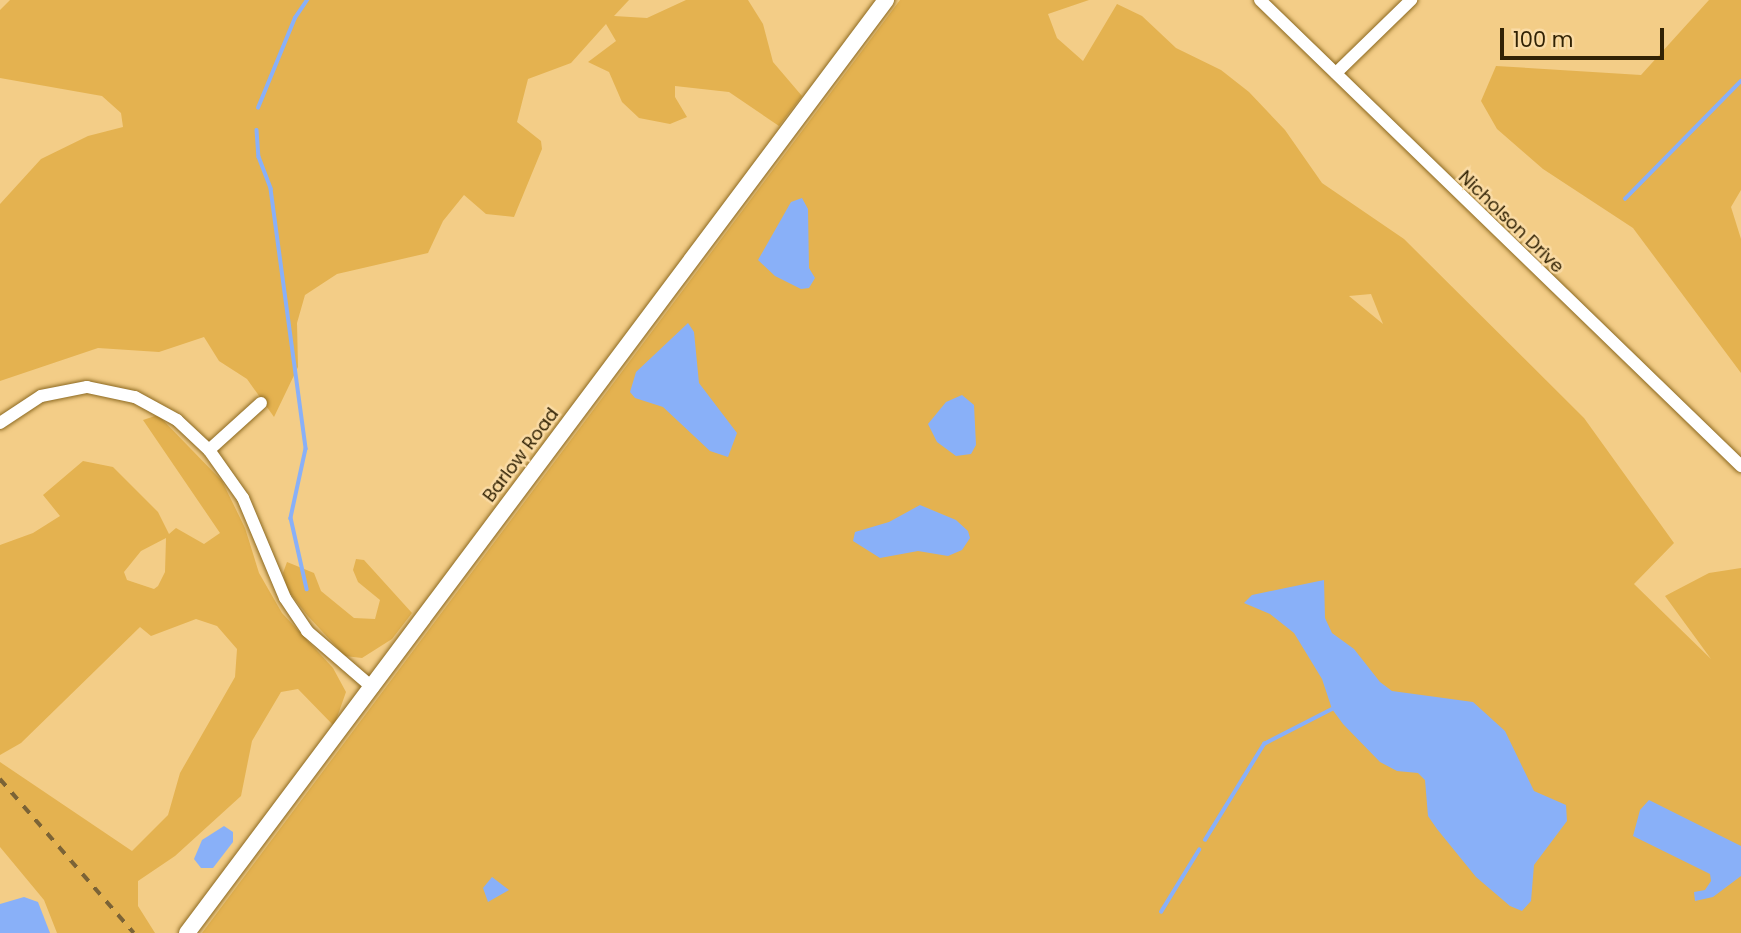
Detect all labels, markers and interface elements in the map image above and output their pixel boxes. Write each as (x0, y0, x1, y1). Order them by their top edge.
scale bar (1503, 14, 1668, 58)
text: 100 m (1513, 25, 1573, 54)
street label: Nicholson Drive (1454, 166, 1568, 278)
street label: Barlow Road (479, 404, 563, 506)

